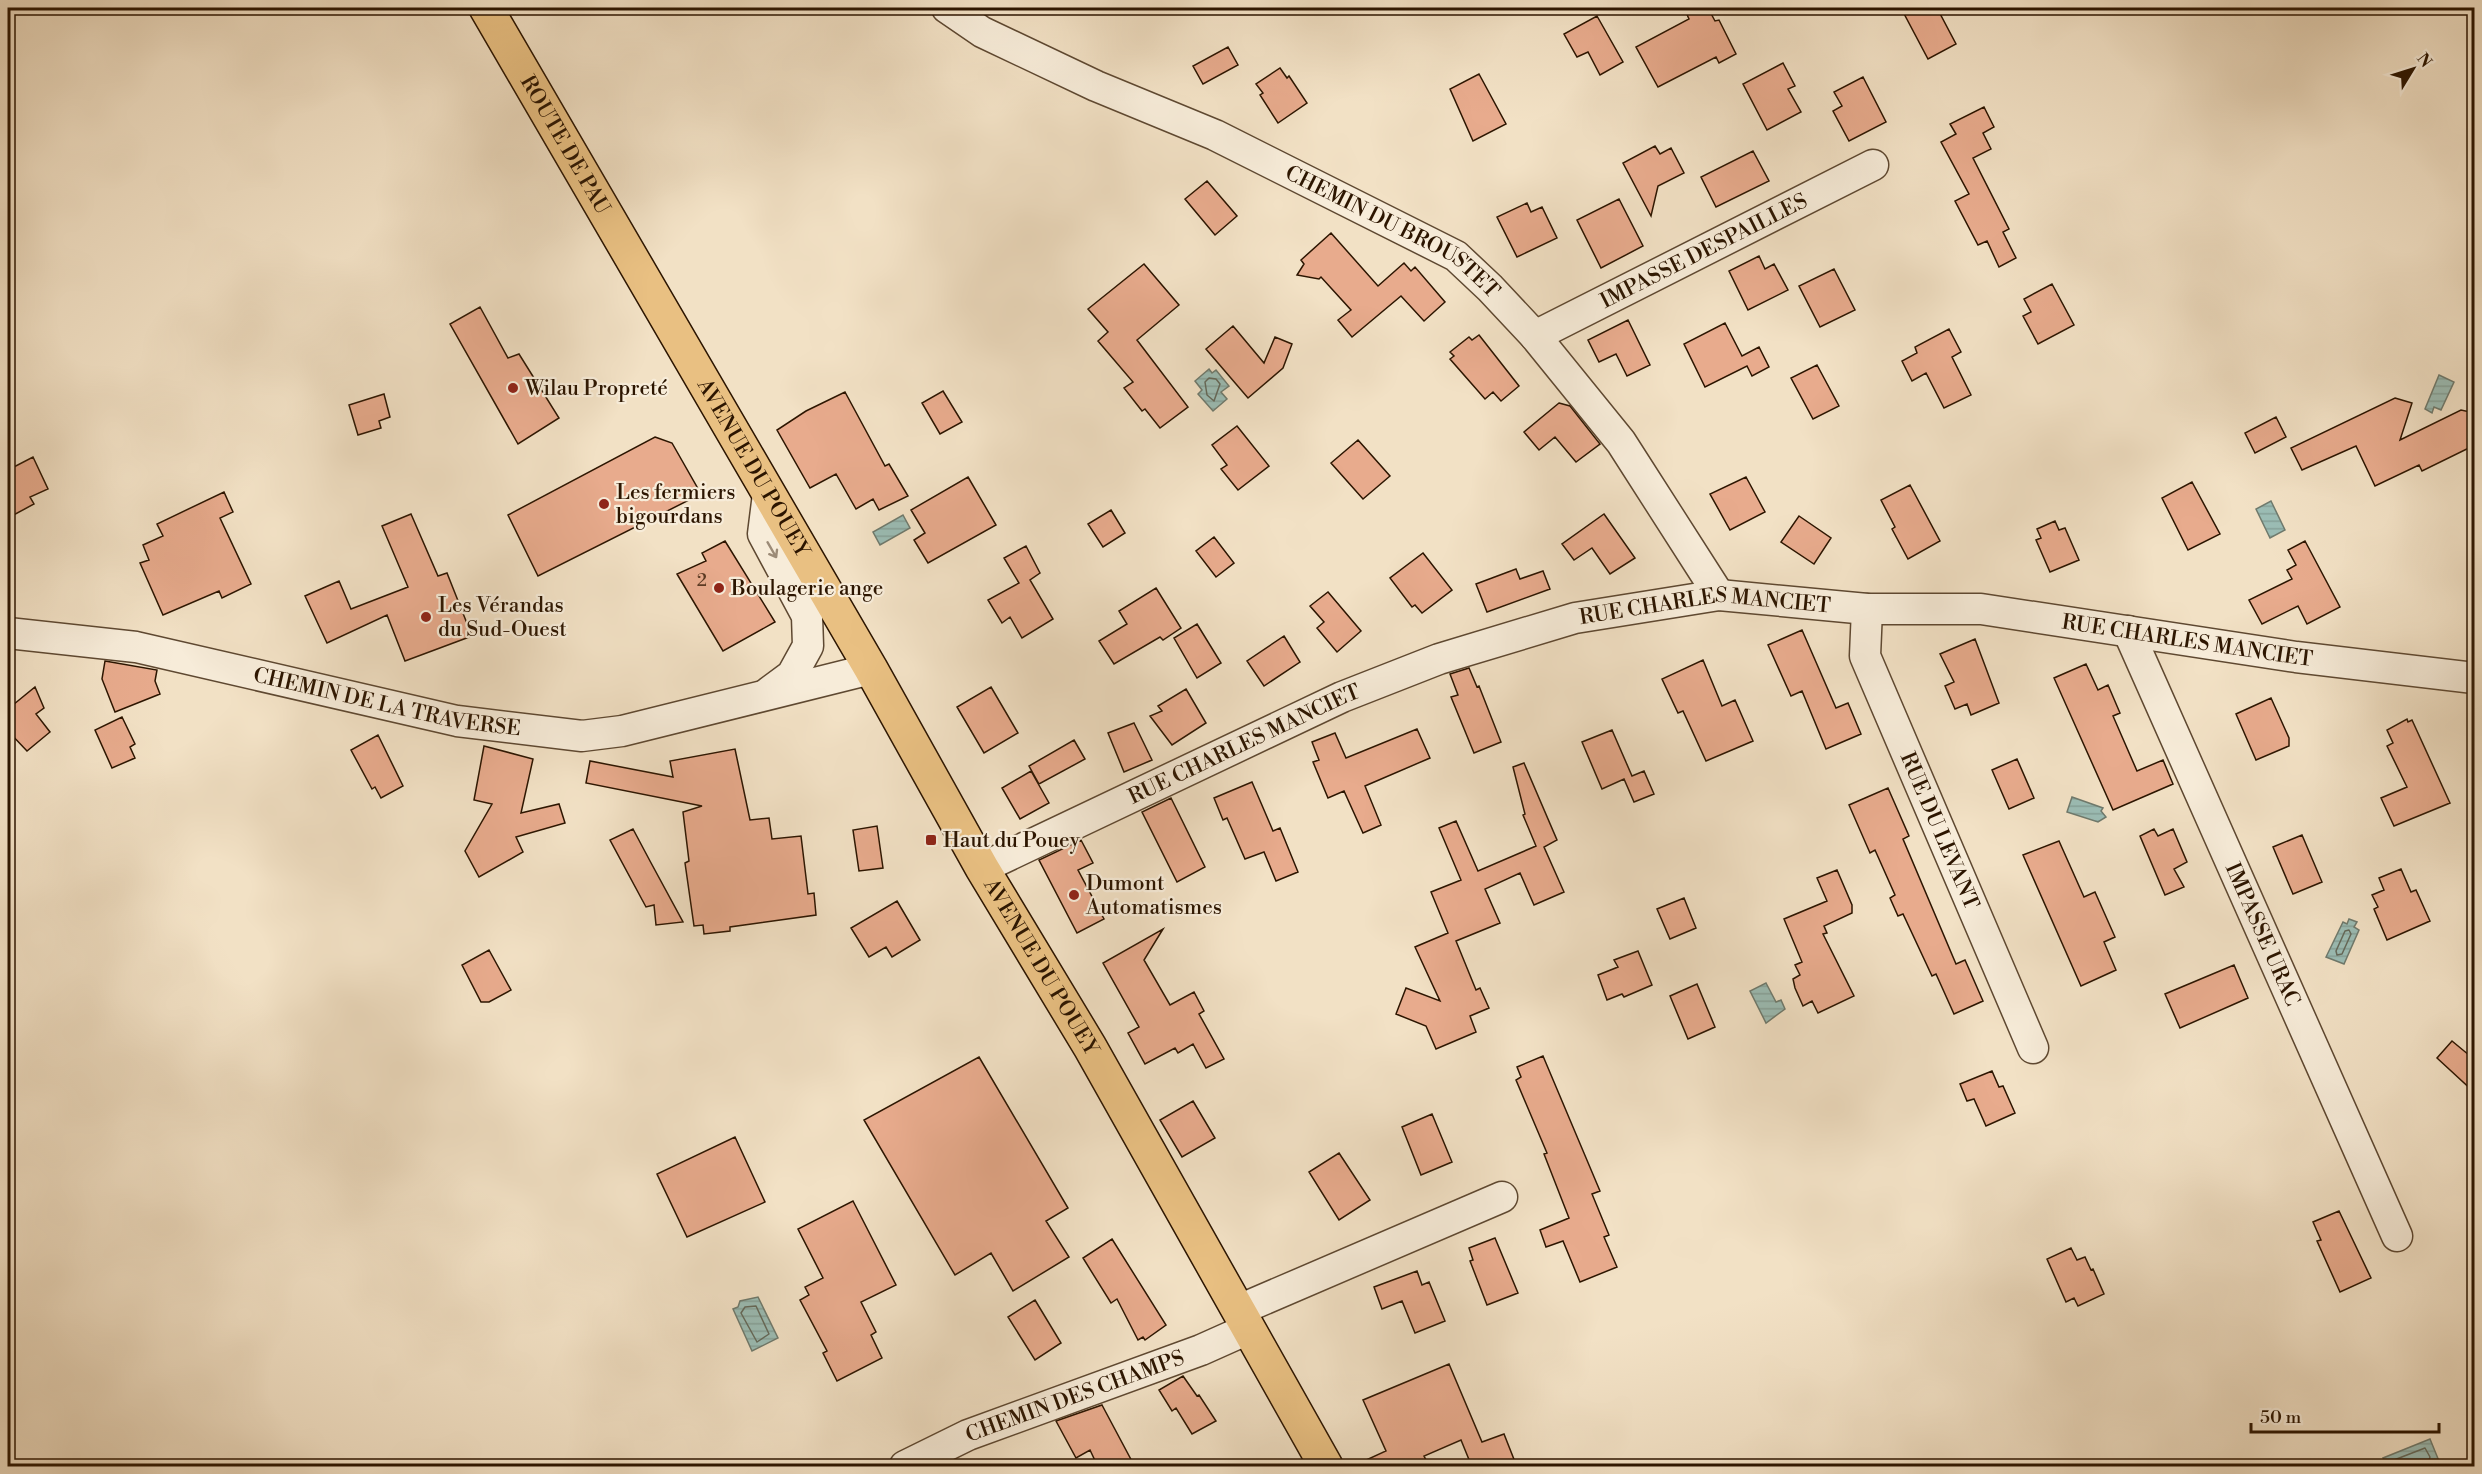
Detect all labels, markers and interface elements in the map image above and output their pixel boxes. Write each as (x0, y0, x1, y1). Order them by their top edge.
north arrow (2383, 39, 2443, 99)
text: N (2412, 49, 2436, 72)
street label: ROUTE DE PAU (514, 71, 616, 220)
street label: CHEMIN DU BROUSTET (1281, 160, 1505, 304)
street label: IMPASSE DESPAILLES (1596, 188, 1812, 315)
street label: AVENUE DU POUEY (690, 374, 815, 563)
place label: Wilau Propreté (524, 376, 668, 402)
marker: Wilau Propreté (506, 381, 520, 395)
place label: Les fermiers bigourdans (616, 480, 736, 530)
marker: Les fermiers bigourdans (597, 497, 611, 511)
one-way arrow (766, 541, 778, 558)
house number: 2 (697, 569, 707, 592)
place label: Boulagerie ange (730, 576, 883, 602)
marker: Boulagerie ange (712, 581, 726, 595)
street label: RUE CHARLES MANCIET (1577, 583, 1832, 631)
place label: Les Vérandas du Sud-Ouest (438, 593, 567, 643)
street label: RUE CHARLES MANCIET (2060, 609, 2314, 673)
marker: Les Vérandas du Sud-Ouest (419, 610, 433, 624)
street label: CHEMIN DE LA TRAVERSE (251, 662, 522, 743)
street label: RUE CHARLES MANCIET (1124, 679, 1364, 811)
street label: RUE DU LEVANT (1894, 748, 1984, 914)
place label: Haut du Pouey (943, 828, 1081, 854)
marker: Haut du Pouey (924, 833, 938, 847)
street label: IMPASSE URAC (2219, 859, 2305, 1010)
place label: Dumont Automatismes (1085, 871, 1222, 921)
street label: AVENUE DU POUEY (977, 873, 1104, 1061)
marker: Dumont Automatismes (1067, 888, 1081, 902)
street label: CHEMIN DES CHAMPS (962, 1345, 1188, 1449)
scale bar (2251, 1396, 2438, 1434)
text: 50 m (2260, 1406, 2302, 1429)

